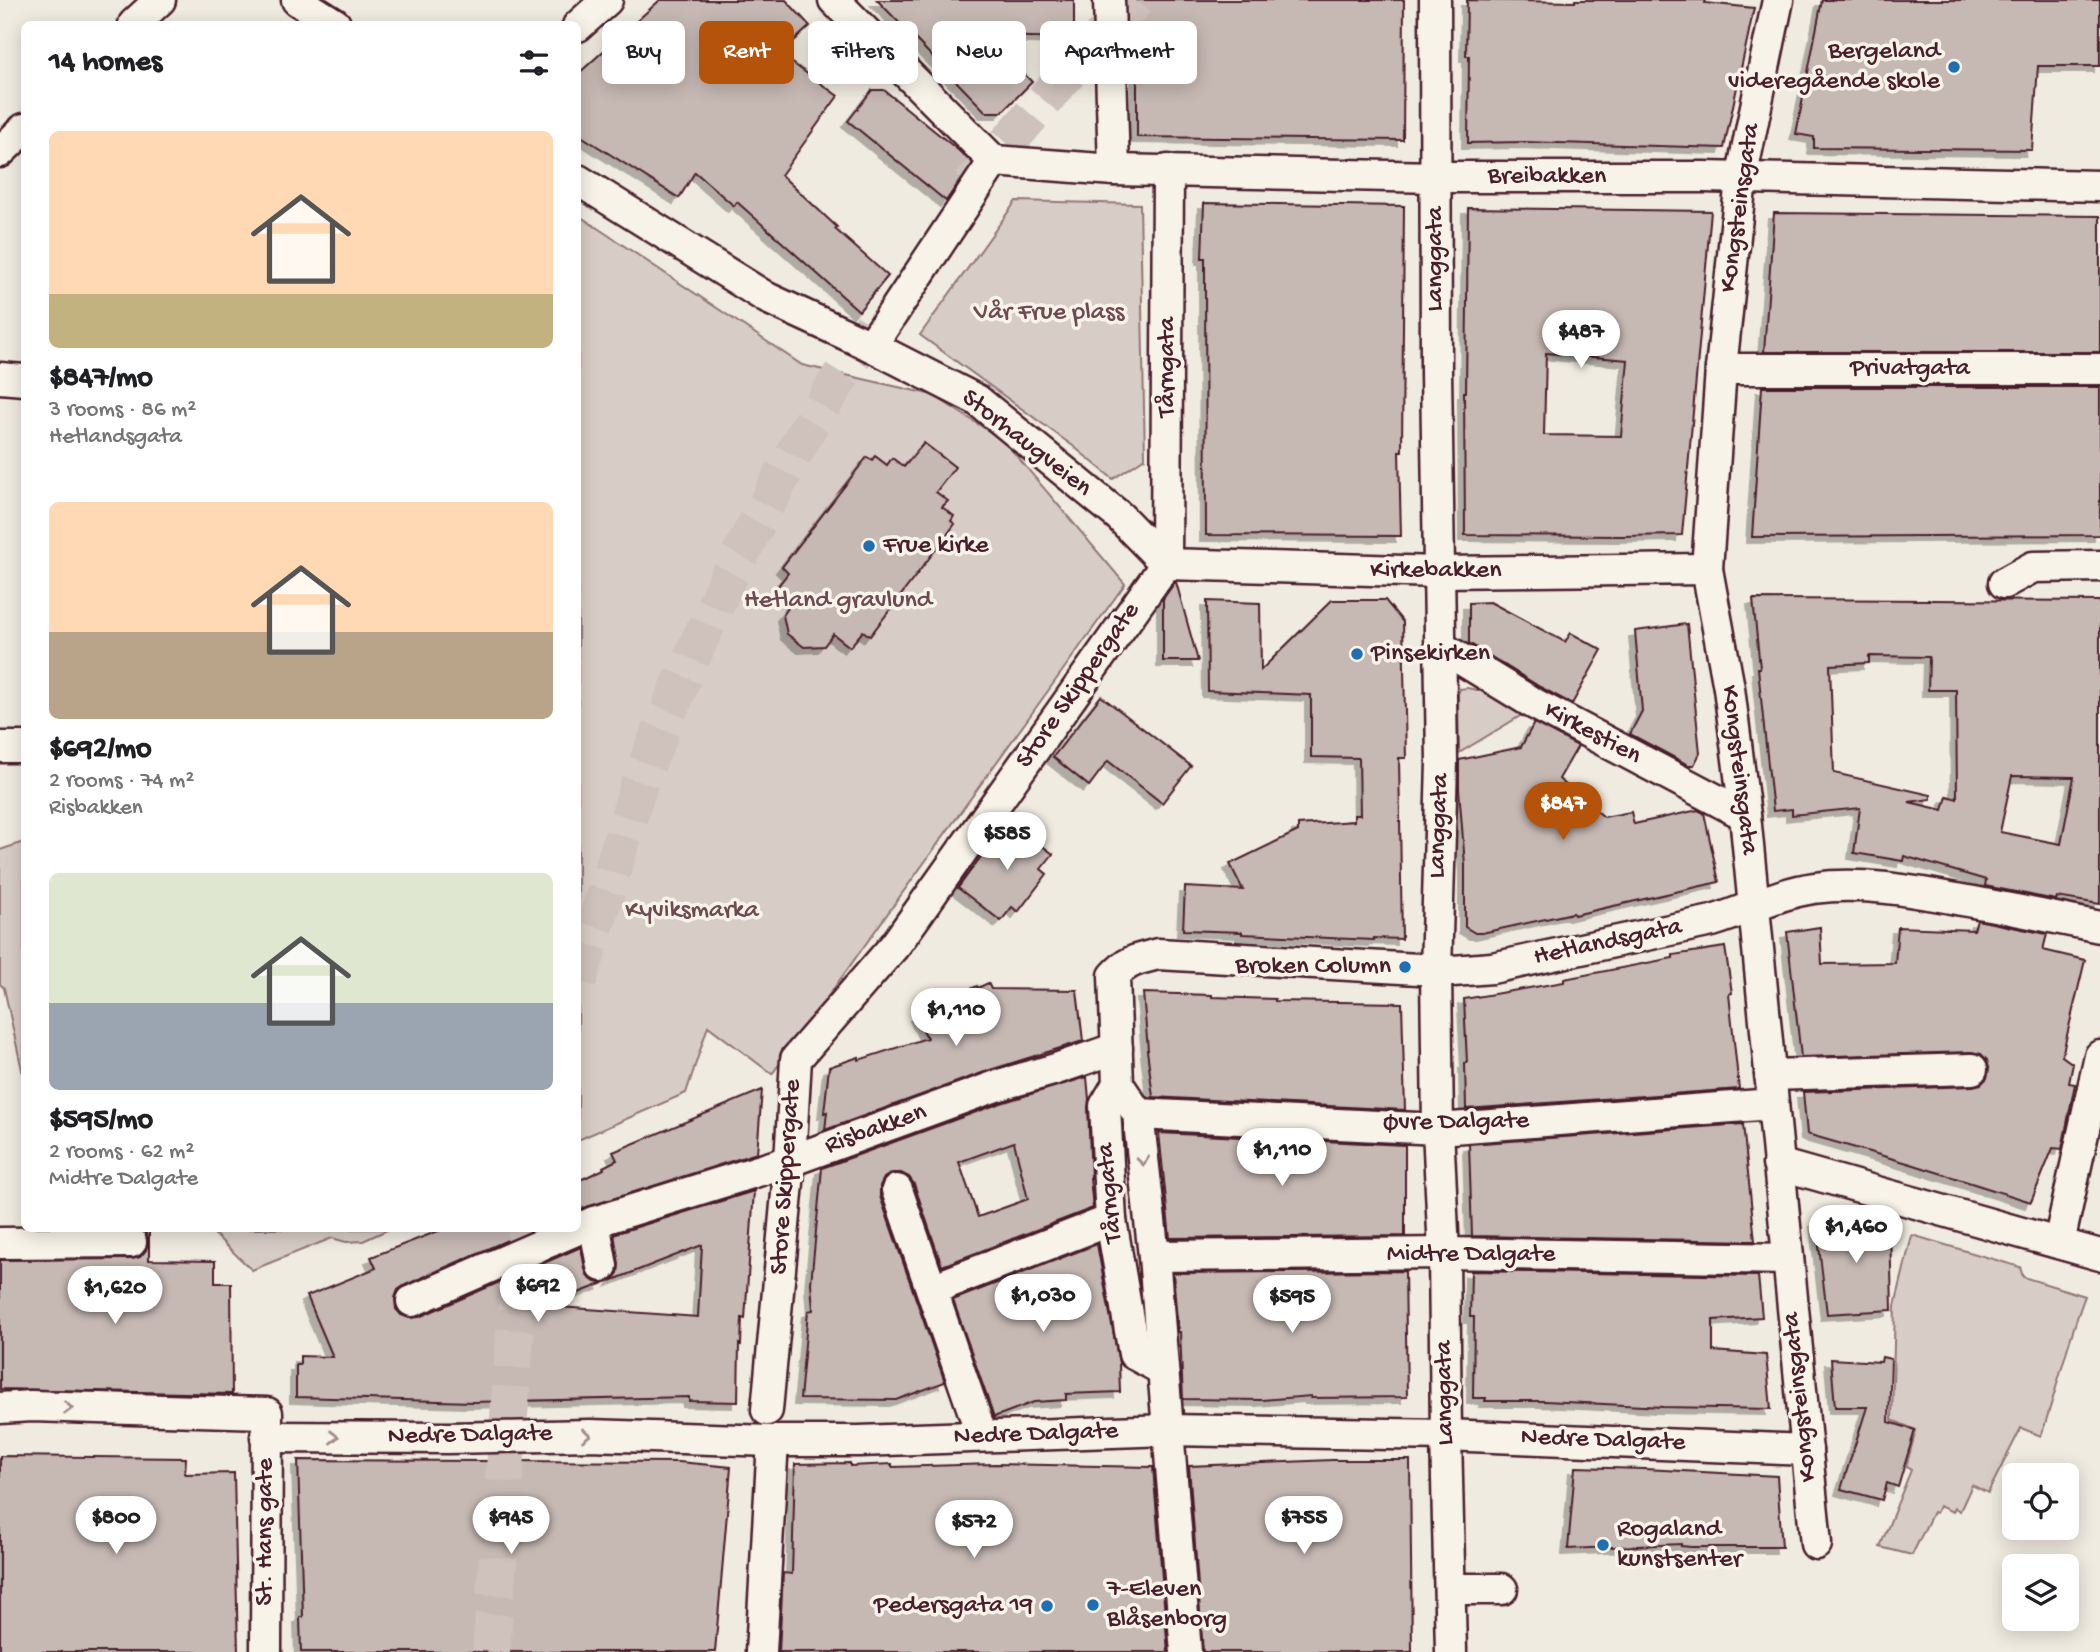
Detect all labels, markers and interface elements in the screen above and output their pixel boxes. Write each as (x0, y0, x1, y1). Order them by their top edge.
chip: Buy (602, 21, 685, 84)
chip: Rent (699, 21, 794, 84)
chip: Filters (808, 21, 918, 84)
chip: New (932, 21, 1026, 84)
chip: Apartment (1040, 21, 1197, 84)
place label: Bergeland videregående skole (1728, 37, 1942, 98)
icon: filters (515, 44, 553, 82)
text: 14 homes (49, 46, 162, 81)
marker: Bergeland videregående skole (1946, 59, 1962, 75)
street label: Kongsteinsgata (1714, 120, 1768, 295)
street label: Breibakken (1487, 162, 1607, 193)
icon: home (238, 176, 364, 302)
street label: Langgata (1421, 205, 1452, 312)
park label: Vår Frue plass (973, 298, 1126, 329)
pin: $487 (1540, 310, 1622, 370)
street label: Tårngata (1153, 315, 1184, 419)
text: $487 (1558, 319, 1604, 346)
street label: Privatgata (1849, 354, 1972, 385)
text: $847/mo (49, 362, 153, 397)
street label: Storhaugveien (955, 383, 1098, 505)
text: 3 rooms · 86 m² (49, 397, 196, 424)
text: Hetlandsgata (49, 424, 182, 451)
place label: Frue kirke (882, 531, 989, 562)
marker: Frue kirke (861, 538, 877, 554)
icon: home (238, 547, 364, 673)
street label: Kirkebakken (1370, 556, 1502, 587)
park label: Hetland gravlund (744, 586, 934, 617)
street label: Store Skippergate (1010, 596, 1148, 775)
place label: Pinsekirken (1370, 639, 1491, 670)
marker: Pinsekirken (1349, 646, 1365, 662)
street label: Kongsteinsgata (1712, 684, 1764, 858)
street label: Kirkestien (1538, 695, 1647, 773)
text: $692/mo (49, 733, 152, 768)
text: 2 rooms · 74 m² (49, 768, 194, 795)
street label: Langgata (1423, 771, 1457, 879)
pin: $847 (1522, 782, 1604, 842)
text: $847 (1540, 791, 1586, 818)
text: Risbakken (49, 795, 143, 822)
pin: $585 (966, 812, 1048, 872)
text: $585 (983, 821, 1031, 848)
park label: Kyviksmarka (625, 896, 760, 927)
street label: Hetlandsgata (1531, 912, 1686, 974)
icon: home (238, 918, 364, 1044)
place label: Broken Column (1234, 952, 1392, 983)
marker: Broken Column (1397, 959, 1413, 975)
pin: $1,110 (899, 988, 1013, 1048)
text: $1,110 (927, 997, 985, 1024)
street label: Store Skippergate (765, 1078, 809, 1276)
street label: Risbakken (821, 1097, 932, 1163)
text: $595/mo (49, 1104, 153, 1139)
street label: Øvre Dalgate (1383, 1106, 1530, 1140)
pin: $1,110 (1225, 1128, 1339, 1188)
text: $1,110 (1253, 1137, 1311, 1164)
text: 2 rooms · 62 m² (49, 1139, 194, 1166)
street label: Tårngata (1091, 1140, 1131, 1246)
one-way arrow (1136, 1155, 1151, 1167)
text: Midtre Dalgate (49, 1166, 198, 1193)
pin: $1,460 (1799, 1206, 1913, 1265)
text: $1,460 (1825, 1214, 1887, 1241)
street label: Midtre Dalgate (1387, 1240, 1556, 1271)
pin: $692 (497, 1264, 579, 1324)
pin: $1,620 (58, 1266, 172, 1326)
text: $692 (516, 1273, 560, 1300)
pin: $1,030 (986, 1274, 1100, 1334)
text: $1,620 (84, 1275, 146, 1302)
pin: $595 (1251, 1276, 1333, 1335)
text: $1,030 (1011, 1283, 1075, 1310)
text: $595 (1269, 1284, 1315, 1311)
street label: Kongsteinsgata (1777, 1309, 1825, 1483)
street label: Langgata (1430, 1338, 1462, 1446)
one-way arrow (63, 1400, 74, 1416)
street label: Nedre Dalgate (953, 1417, 1119, 1453)
street label: Nedre Dalgate (387, 1419, 553, 1453)
street label: Nedre Dalgate (1520, 1423, 1686, 1459)
one-way arrow (582, 1427, 592, 1443)
one-way arrow (330, 1429, 340, 1445)
street label: St. Hans gate (251, 1458, 282, 1606)
map controls (2002, 1463, 2079, 1631)
button: locate (2002, 1463, 2079, 1540)
pin: $800 (75, 1496, 157, 1556)
pin: $945 (470, 1496, 552, 1556)
pin: $755 (1263, 1496, 1345, 1556)
pin: $572 (933, 1500, 1015, 1560)
text: $800 (91, 1505, 141, 1532)
text: $945 (489, 1505, 533, 1532)
text: $755 (1281, 1505, 1327, 1532)
text: $572 (951, 1509, 997, 1536)
place label: Rogaland kunstsenter (1617, 1515, 1745, 1576)
marker: Rogaland kunstsenter (1595, 1537, 1611, 1553)
button: layers (2002, 1554, 2079, 1631)
place label: 7-Eleven Blåsenborg (1106, 1575, 1227, 1636)
place label: Pedersgata 19 (873, 1591, 1033, 1622)
marker: 7-Eleven Blåsenborg (1085, 1597, 1101, 1613)
marker: Pedersgata 19 (1039, 1598, 1055, 1614)

